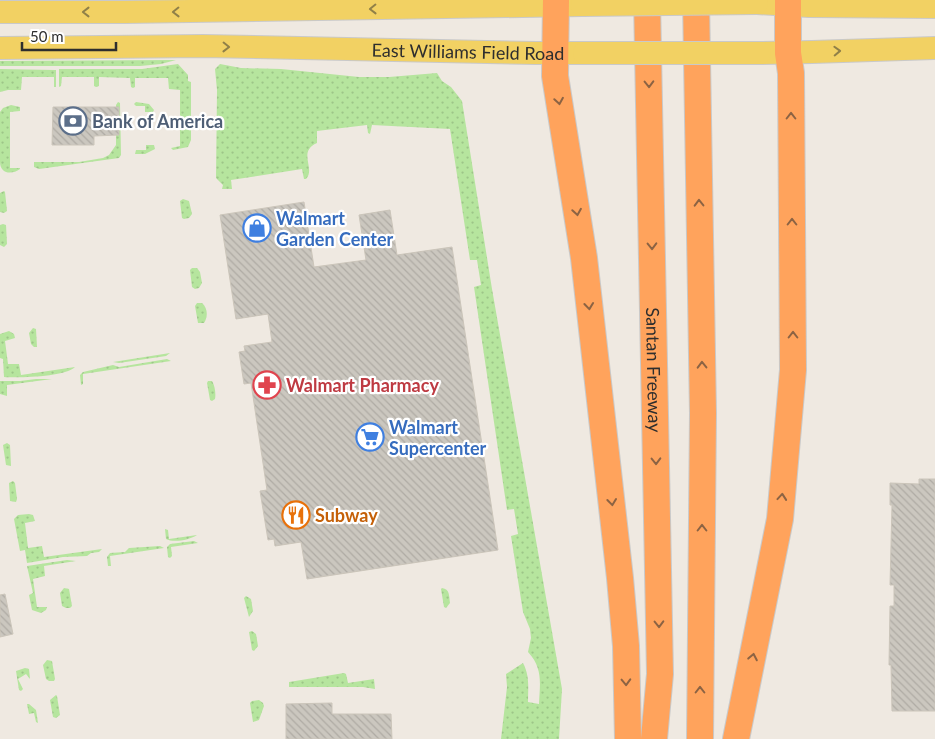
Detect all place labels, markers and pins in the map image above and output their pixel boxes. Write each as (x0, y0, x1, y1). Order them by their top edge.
bank icon: Bank of America (58, 106, 88, 136)
place label: Bank of America (92, 110, 223, 132)
place label: Walmart Garden Center (276, 207, 394, 250)
shop icon: Walmart Garden Center (242, 213, 272, 243)
pharmacy icon: Walmart Pharmacy (252, 370, 282, 400)
place label: Walmart Pharmacy (286, 374, 439, 396)
place label: Walmart Supercenter (389, 416, 487, 459)
supermarket icon: Walmart Supercenter (355, 422, 385, 452)
restaurant icon: Subway (281, 500, 311, 530)
place label: Subway (315, 504, 378, 526)

